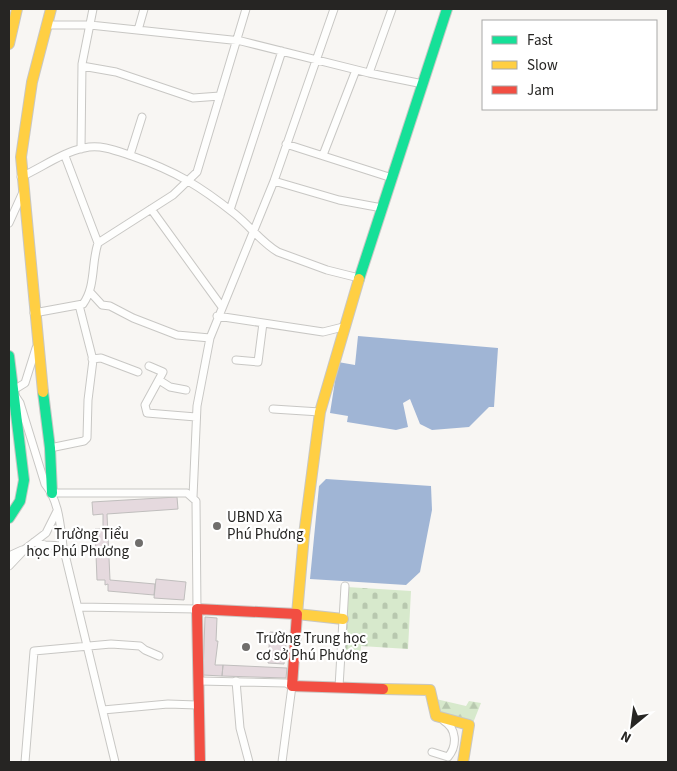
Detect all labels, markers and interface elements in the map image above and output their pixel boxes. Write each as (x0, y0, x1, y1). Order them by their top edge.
legend (482, 20, 657, 110)
text: Fast (527, 30, 553, 51)
text: Slow (527, 55, 558, 76)
text: Jam (527, 80, 554, 101)
place label: UBND Xã Phú Phương (227, 507, 304, 545)
marker: UBND Xã Phú Phương (211, 520, 223, 532)
place label: Trường Tiểu học Phú Phương (26, 524, 129, 562)
marker: Trường Tiểu học Phú Phương (133, 537, 145, 549)
place label: Trường Trung học cơ sở Phú Phương (256, 628, 368, 666)
marker: Trường Trung học cơ sở Phú Phương (240, 641, 252, 653)
north arrow (607, 701, 657, 751)
text: N (617, 725, 635, 747)

